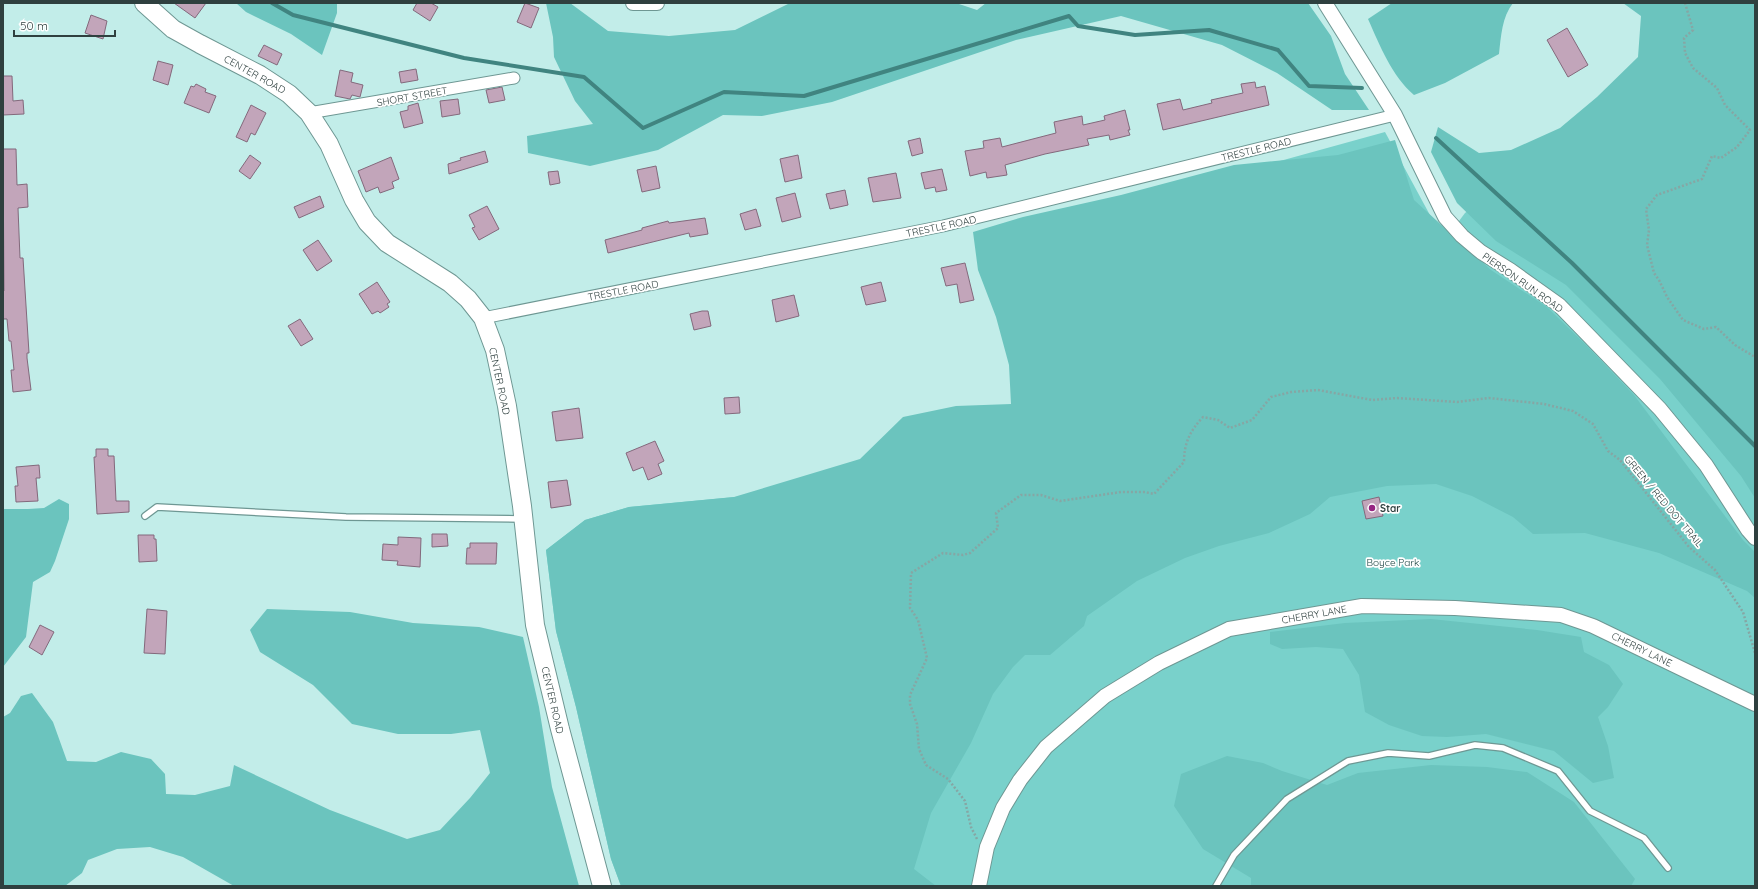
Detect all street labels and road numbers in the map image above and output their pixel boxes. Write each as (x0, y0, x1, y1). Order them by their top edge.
street label: CENTER ROAD (222, 52, 288, 97)
street label: SHORT STREET (376, 84, 448, 109)
street label: TRESTLE ROAD (1220, 135, 1292, 164)
street label: TRESTLE ROAD (905, 213, 978, 240)
street label: PIERSON RUN ROAD (1480, 250, 1566, 315)
street label: TRESTLE ROAD (587, 277, 660, 304)
street label: CENTER ROAD (486, 346, 513, 416)
street label: GREEN / RED DOT TRAIL (1621, 453, 1706, 550)
street label: CHERRY LANE (1281, 602, 1348, 627)
street label: CHERRY LANE (1609, 629, 1674, 670)
street label: CENTER ROAD (538, 665, 567, 735)

